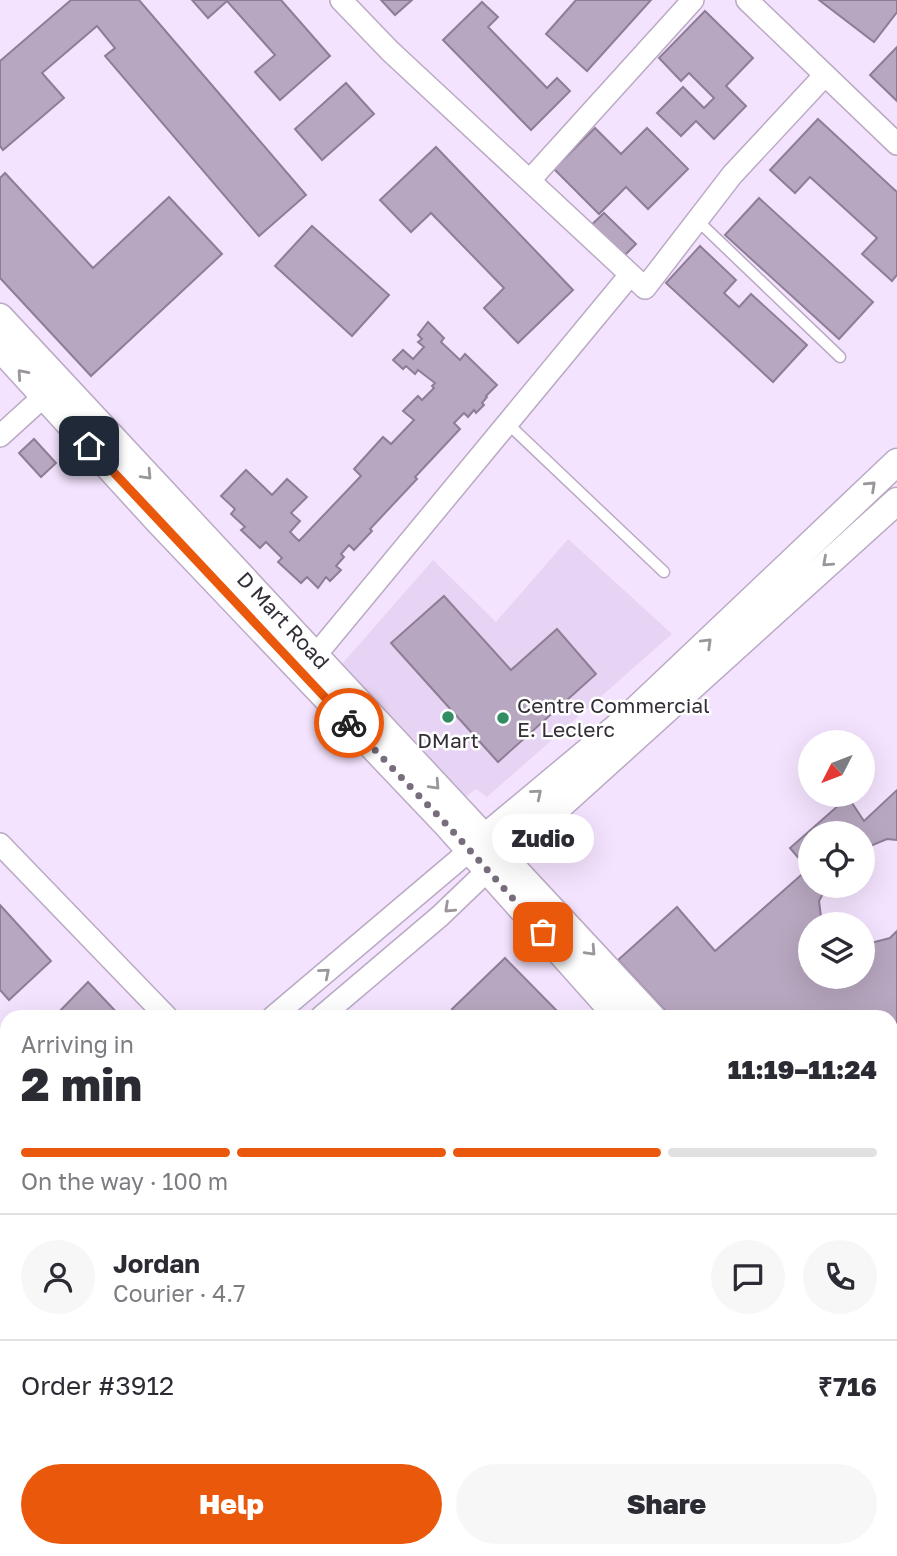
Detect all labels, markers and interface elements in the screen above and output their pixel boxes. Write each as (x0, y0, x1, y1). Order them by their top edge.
one-way arrow (18, 369, 31, 382)
pin (59, 416, 119, 476)
icon: home (70, 427, 108, 465)
one-way arrow (139, 467, 152, 480)
one-way arrow (863, 481, 876, 494)
one-way arrow (823, 554, 836, 566)
street label: D Mart Road (232, 566, 335, 674)
one-way arrow (699, 638, 712, 651)
courier (314, 688, 384, 758)
place label: Centre Commercial E. Leclerc (517, 692, 710, 742)
icon: bike (330, 704, 368, 742)
marker: DMart (440, 709, 456, 725)
marker: Centre Commercial E. Leclerc (495, 710, 511, 726)
place label: DMart (417, 727, 479, 753)
north arrow (798, 730, 875, 807)
map controls (798, 730, 875, 989)
one-way arrow (427, 777, 440, 790)
one-way arrow (529, 789, 541, 802)
callout: Zudio (492, 813, 594, 862)
button: locate (798, 821, 875, 898)
text: Zudio (511, 824, 575, 852)
one-way arrow (444, 899, 457, 912)
pin (513, 902, 573, 962)
button: layers (798, 912, 875, 989)
icon: bag (524, 913, 562, 951)
one-way arrow (583, 943, 595, 956)
one-way arrow (316, 969, 329, 981)
text: Arriving in (21, 1030, 134, 1058)
text: 11:19–11:24 (728, 1054, 877, 1085)
text: 2 min (21, 1056, 142, 1111)
text: On the way · 100 m (21, 1167, 228, 1195)
button: person (21, 1240, 95, 1314)
button: chat (711, 1240, 785, 1314)
button: phone (803, 1240, 877, 1314)
text: Jordan (113, 1248, 200, 1279)
text: Courier · 4.7 (113, 1279, 245, 1307)
text: Order #3912 (21, 1370, 174, 1401)
text: ₹716 (818, 1371, 877, 1402)
button: Help (21, 1464, 442, 1544)
button: Share (456, 1464, 877, 1544)

